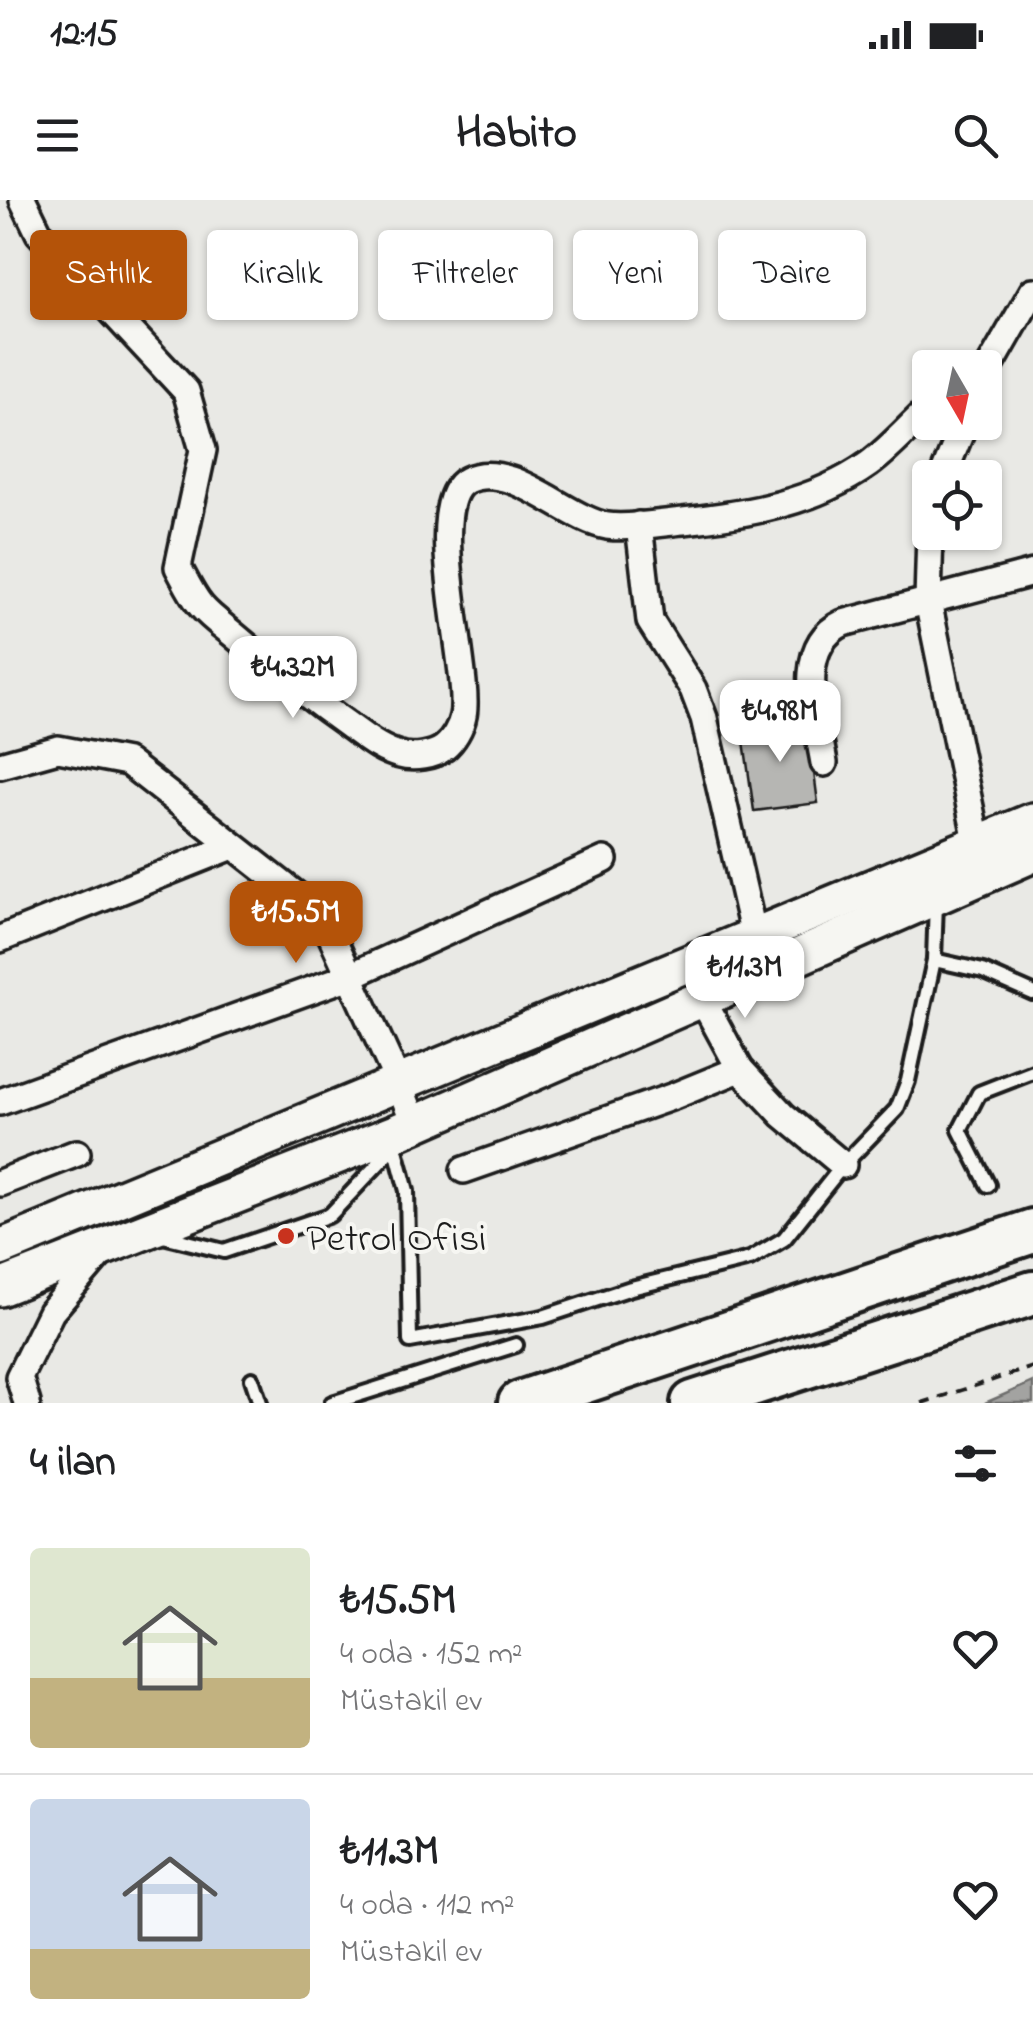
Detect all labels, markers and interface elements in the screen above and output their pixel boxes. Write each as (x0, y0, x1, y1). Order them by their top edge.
text: 12:15 (50, 7, 118, 63)
text: Habito (456, 102, 577, 168)
icon: menu (30, 108, 85, 163)
icon: search (948, 108, 1003, 163)
chip: Satılık (30, 230, 187, 320)
chip: Kiralık (207, 230, 358, 320)
chip: Filtreler (378, 230, 553, 320)
chip: Yeni (573, 230, 698, 320)
chip: Daire (718, 230, 866, 320)
north arrow (912, 350, 1002, 440)
map controls (912, 350, 1002, 550)
button: locate (912, 460, 1002, 550)
pin: ₺4.32M (212, 636, 374, 721)
text: ₺4.32M (251, 645, 335, 692)
pin: ₺4.98M (699, 680, 861, 765)
text: ₺4.98M (742, 689, 818, 736)
pin: ₺15.5M (215, 881, 377, 966)
text: ₺15.5M (252, 890, 340, 937)
pin: ₺11.3M (664, 936, 826, 1021)
text: ₺11.3M (707, 945, 783, 992)
place label: Petrol Ofisi (306, 1211, 486, 1270)
marker: Petrol Ofisi (275, 1225, 297, 1247)
text: 4 ilan (30, 1433, 116, 1494)
icon: filters (948, 1436, 1003, 1491)
text: ₺15.5M (340, 1571, 456, 1632)
icon: home (110, 1588, 230, 1708)
icon: heart (948, 1621, 1003, 1676)
text: 4 oda · 152 m² (340, 1632, 523, 1679)
text: Müstakil ev (340, 1679, 482, 1726)
text: ₺11.3M (340, 1822, 439, 1883)
icon: home (110, 1839, 230, 1959)
icon: heart (948, 1872, 1003, 1927)
text: 4 oda · 112 m² (340, 1883, 515, 1930)
text: Müstakil ev (340, 1930, 482, 1977)

